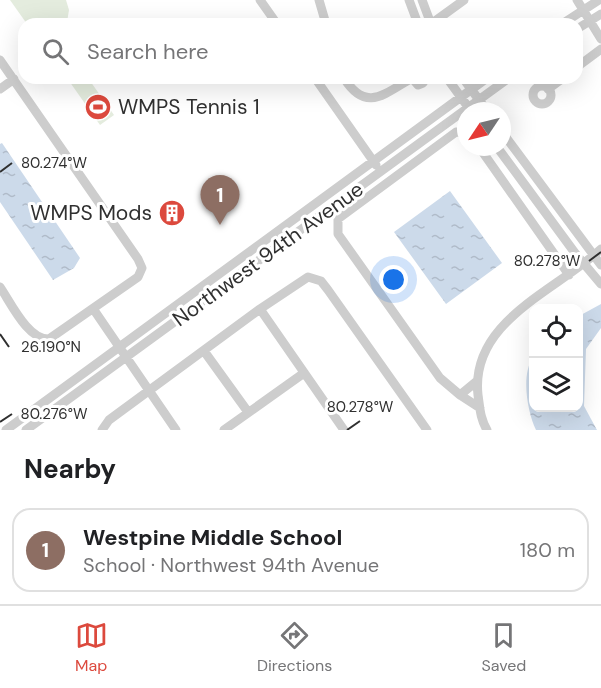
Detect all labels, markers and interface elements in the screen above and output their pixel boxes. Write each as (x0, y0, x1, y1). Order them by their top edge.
search box (18, 18, 583, 84)
icon: search (39, 35, 72, 68)
text: Search here (87, 37, 208, 66)
sports icon: WMPS Tennis 1 (83, 92, 113, 122)
place label: WMPS Tennis 1 (118, 93, 260, 121)
north arrow (457, 102, 511, 156)
text: 80.274°W (21, 153, 87, 173)
street label: Northwest 94th Avenue (167, 175, 369, 333)
pin: 1 (200, 176, 240, 225)
building icon: WMPS Mods (157, 198, 187, 228)
place label: WMPS Mods (30, 199, 152, 227)
text: 80.278°W (514, 251, 581, 271)
your location (379, 265, 408, 294)
map controls (529, 304, 583, 412)
button: locate (529, 304, 583, 358)
text: 26.190°N (21, 337, 81, 357)
button: layers (529, 358, 583, 412)
text: 80.278°W (327, 397, 394, 417)
text: 80.276°W (21, 404, 88, 424)
text: Nearby (24, 452, 116, 486)
text: Westpine Middle School (83, 523, 342, 552)
text: 1 (42, 537, 49, 563)
text: 180 m (520, 537, 575, 563)
text: School · Northwest 94th Avenue (83, 552, 379, 578)
tab: Map (75, 619, 108, 676)
tab: Directions (257, 619, 332, 676)
tab: Saved (482, 619, 526, 676)

